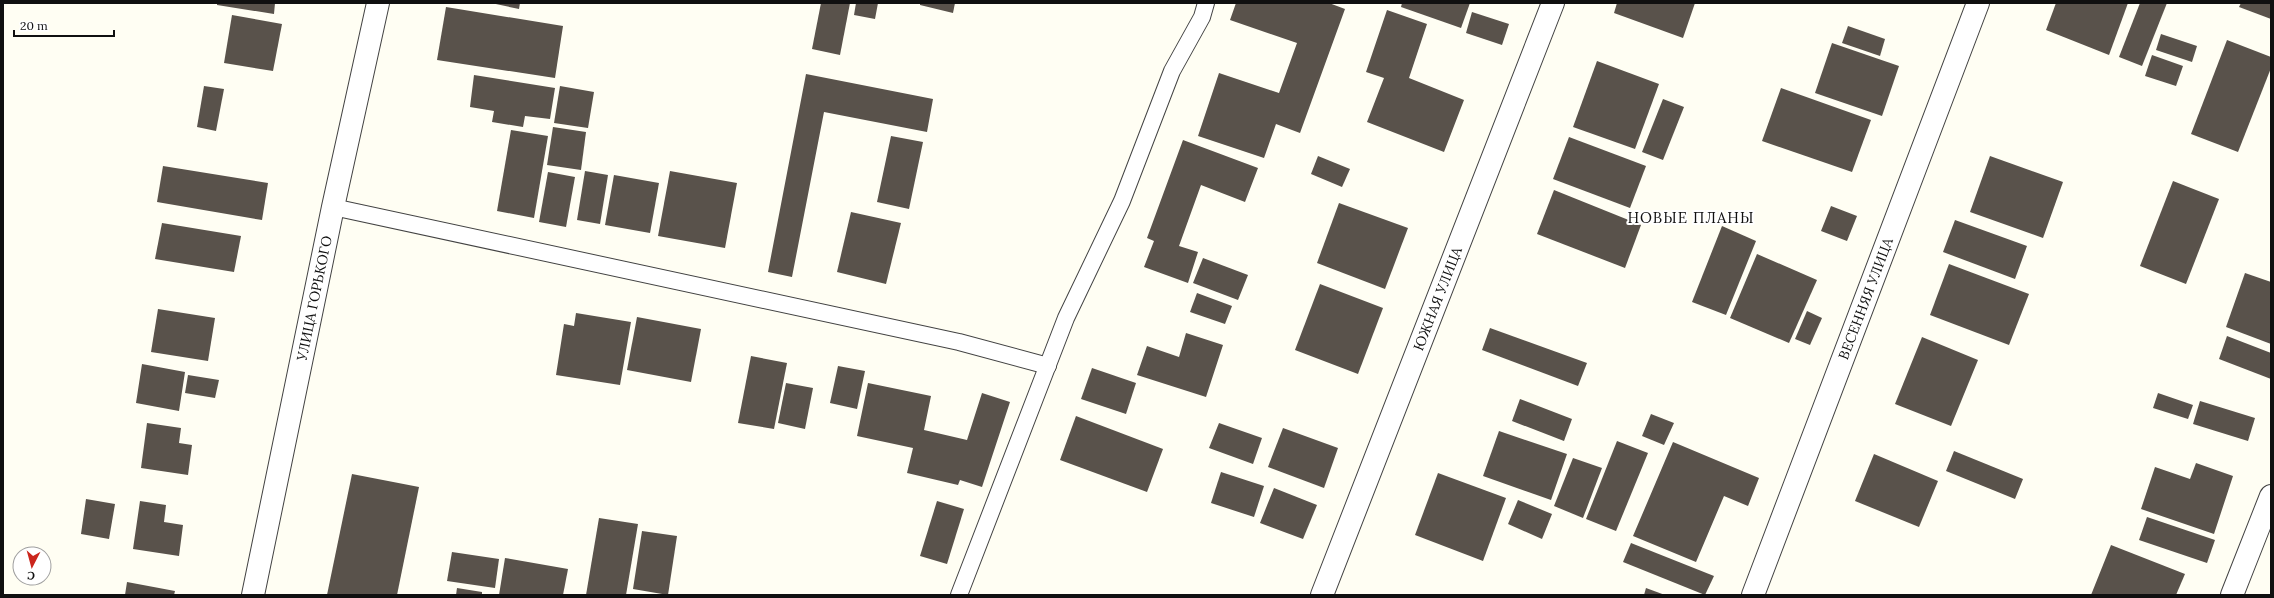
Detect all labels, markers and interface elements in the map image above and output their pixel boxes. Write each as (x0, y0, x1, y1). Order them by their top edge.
scale bar (14, 12, 114, 38)
text: 20 m (20, 18, 48, 33)
district label: НОВЫЕ ПЛАНЫ (1628, 208, 1754, 227)
street label: УЛИЦА ГОРЬКОГО (292, 234, 336, 363)
street label: ВЕСЕННЯЯ УЛИЦА (1834, 235, 1897, 362)
street label: ЮЖНАЯ УЛИЦА (1409, 244, 1466, 353)
north arrow (12, 546, 52, 586)
text: С (26, 569, 35, 583)

